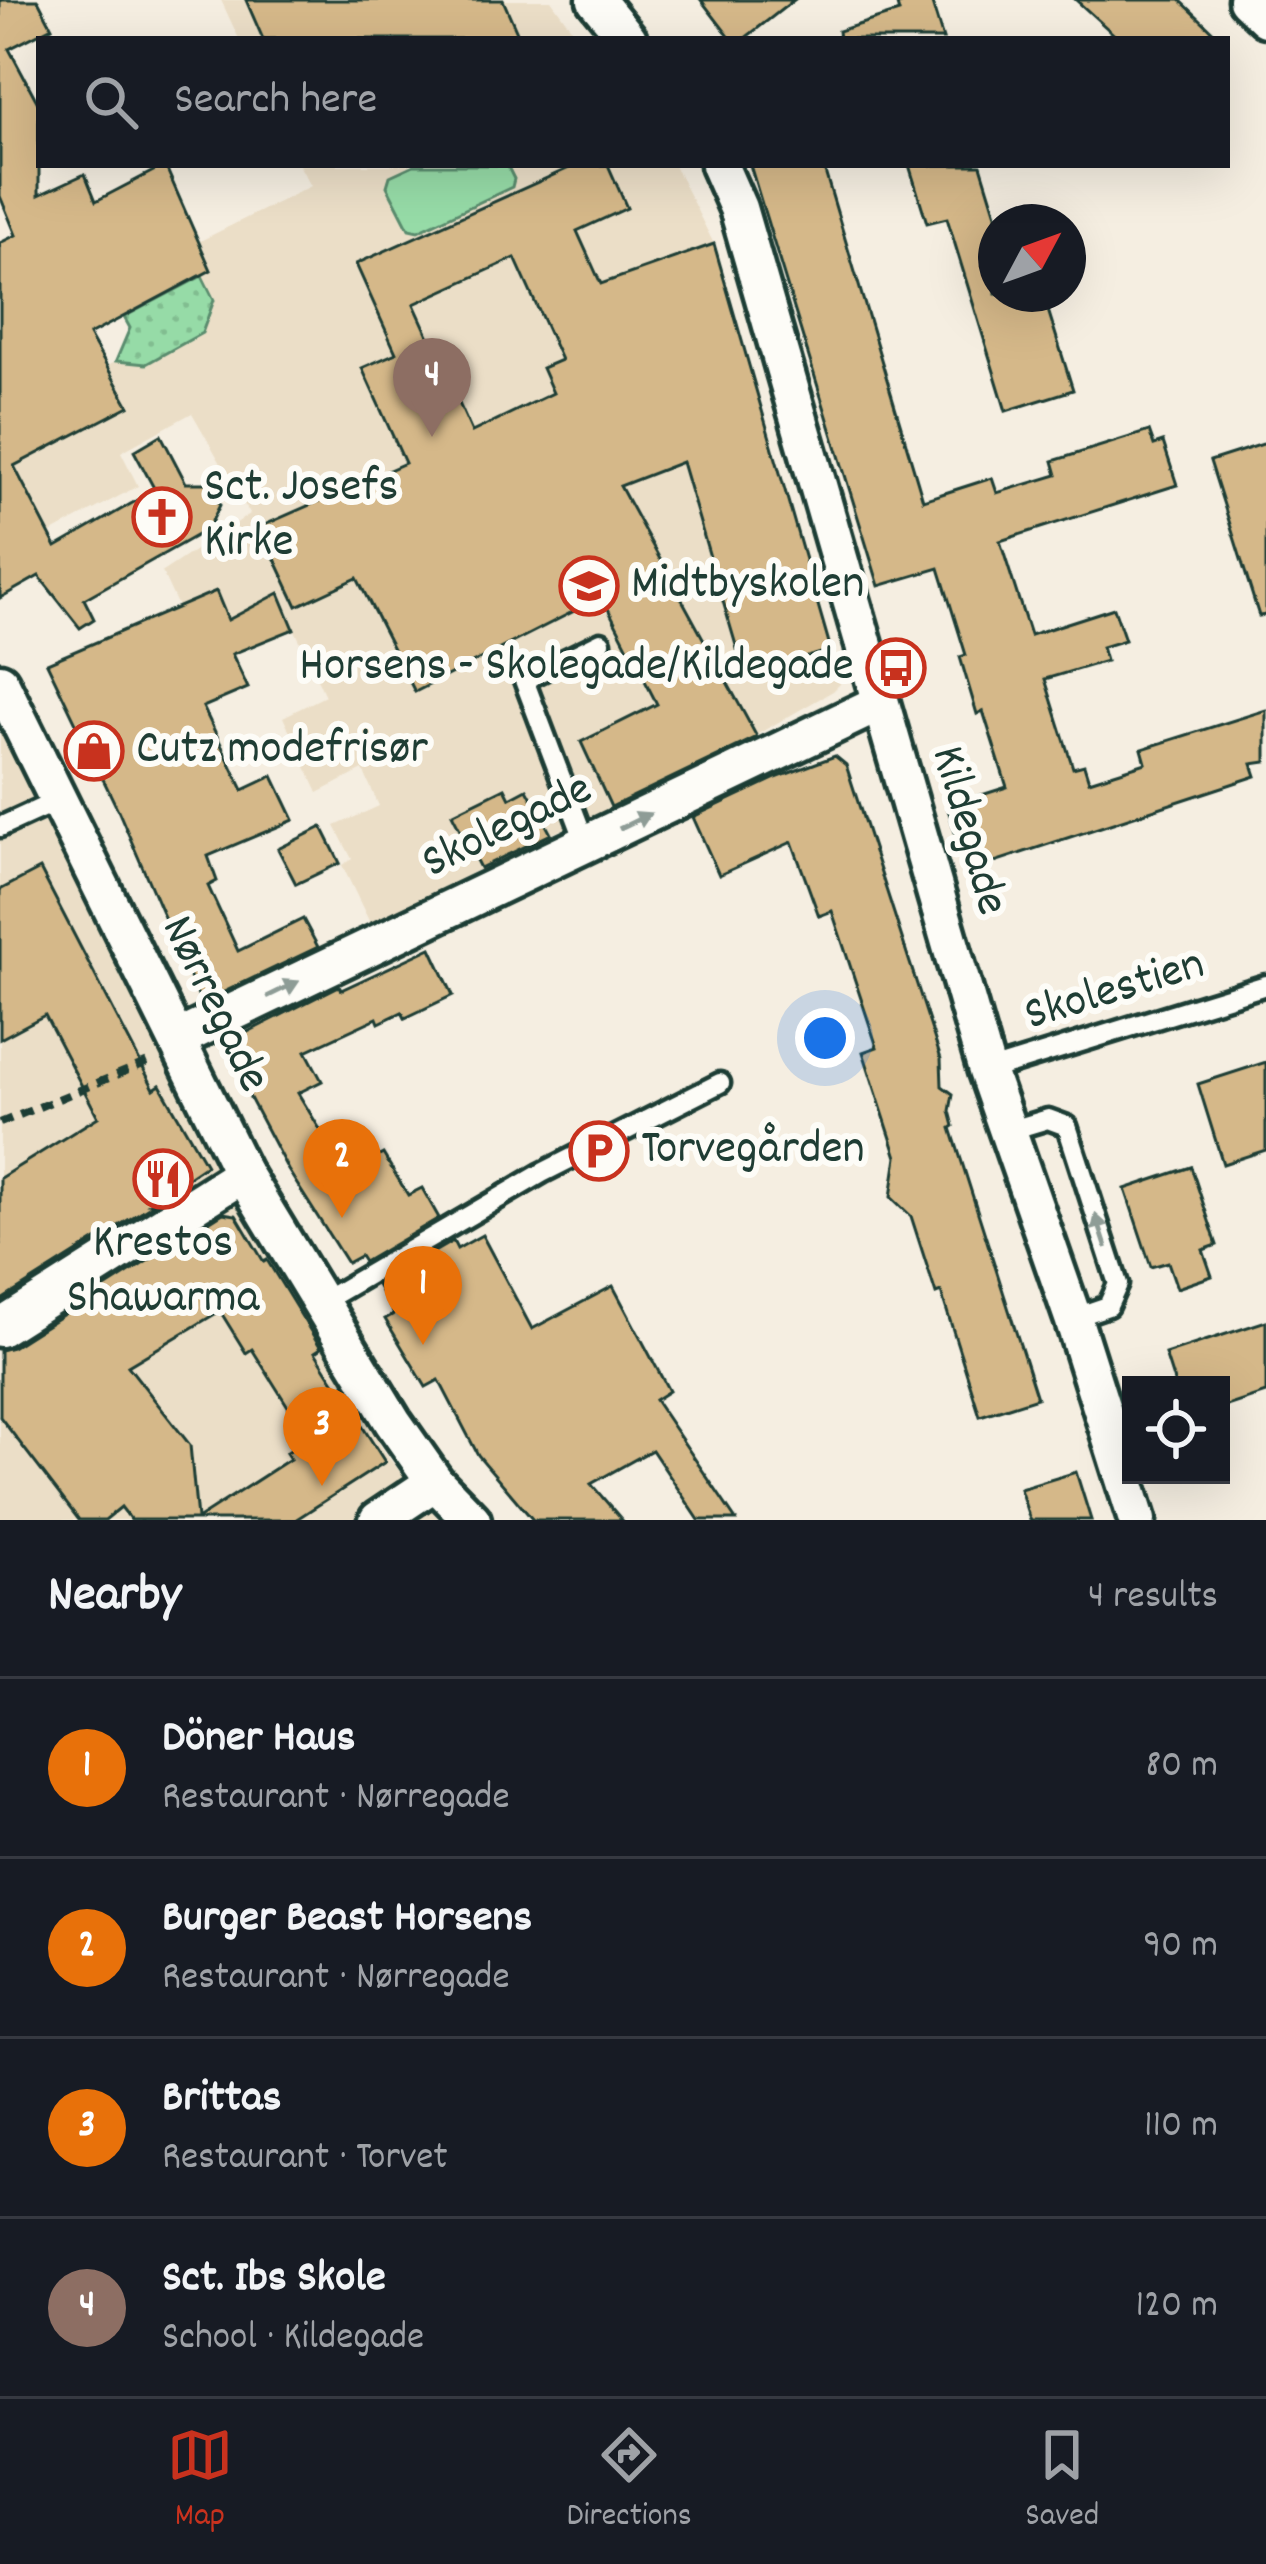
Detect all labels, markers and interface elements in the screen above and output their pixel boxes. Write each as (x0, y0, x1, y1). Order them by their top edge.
search box (36, 36, 1230, 168)
icon: search (78, 69, 144, 135)
text: Search here (174, 70, 377, 134)
north arrow (978, 204, 1086, 312)
pin: 4 (393, 338, 471, 437)
place label: Sct. Josefs Kirke (204, 455, 398, 579)
church icon: Sct. Josefs Kirke (131, 486, 193, 548)
place label: Midtbyskolen (631, 552, 864, 621)
school or university icon: Midtbyskolen (558, 555, 620, 617)
place label: Horsens - Skolegade/Kildegade (299, 634, 854, 703)
bus stop icon: Horsens - Skolegade/Kildegade (865, 637, 927, 699)
place label: Cutz modefrisør (136, 717, 428, 786)
shop icon: Cutz modefrisør (63, 720, 125, 782)
street label: Kildegade (910, 738, 1024, 924)
street label: Skolegade (411, 757, 605, 899)
one-way arrow (618, 811, 652, 831)
street label: Nørregade (141, 905, 285, 1105)
street label: Skolestien (1017, 932, 1213, 1052)
one-way arrow (266, 979, 301, 999)
your location (795, 1008, 855, 1068)
place label: Torvegården (641, 1117, 865, 1186)
pin: 2 (303, 1119, 381, 1218)
parking icon: Torvegården (568, 1120, 630, 1182)
restaurant icon: Krestos Shawarma (132, 1148, 194, 1210)
place label: Krestos Shawarma (67, 1211, 261, 1335)
one-way arrow (1091, 1212, 1110, 1249)
pin: 1 (384, 1246, 462, 1345)
map controls (1122, 1376, 1230, 1484)
button: locate (1122, 1376, 1230, 1484)
pin: 3 (283, 1387, 361, 1486)
text: Nearby (48, 1562, 181, 1634)
text: 4 results (1088, 1571, 1218, 1626)
text: Döner Haus (162, 1708, 355, 1772)
text: 1 (83, 1740, 91, 1795)
text: 80 m (1145, 1740, 1218, 1795)
text: Restaurant · Nørregade (162, 1772, 510, 1827)
text: Burger Beast Horsens (162, 1888, 532, 1952)
text: 2 (78, 1920, 96, 1975)
text: 90 m (1143, 1920, 1218, 1975)
text: Restaurant · Nørregade (162, 1952, 510, 2007)
text: Brittas (162, 2068, 282, 2132)
text: 3 (78, 2100, 96, 2155)
text: 110 m (1144, 2100, 1218, 2155)
text: Restaurant · Torvet (162, 2132, 448, 2187)
text: Sct. Ibs Skole (162, 2248, 386, 2312)
text: 4 (79, 2280, 95, 2335)
text: 120 m (1135, 2280, 1218, 2335)
text: School · Kildegade (162, 2312, 424, 2367)
tab: Map (167, 2422, 233, 2541)
tab: Directions (567, 2422, 692, 2541)
tab: Saved (1025, 2422, 1099, 2541)

